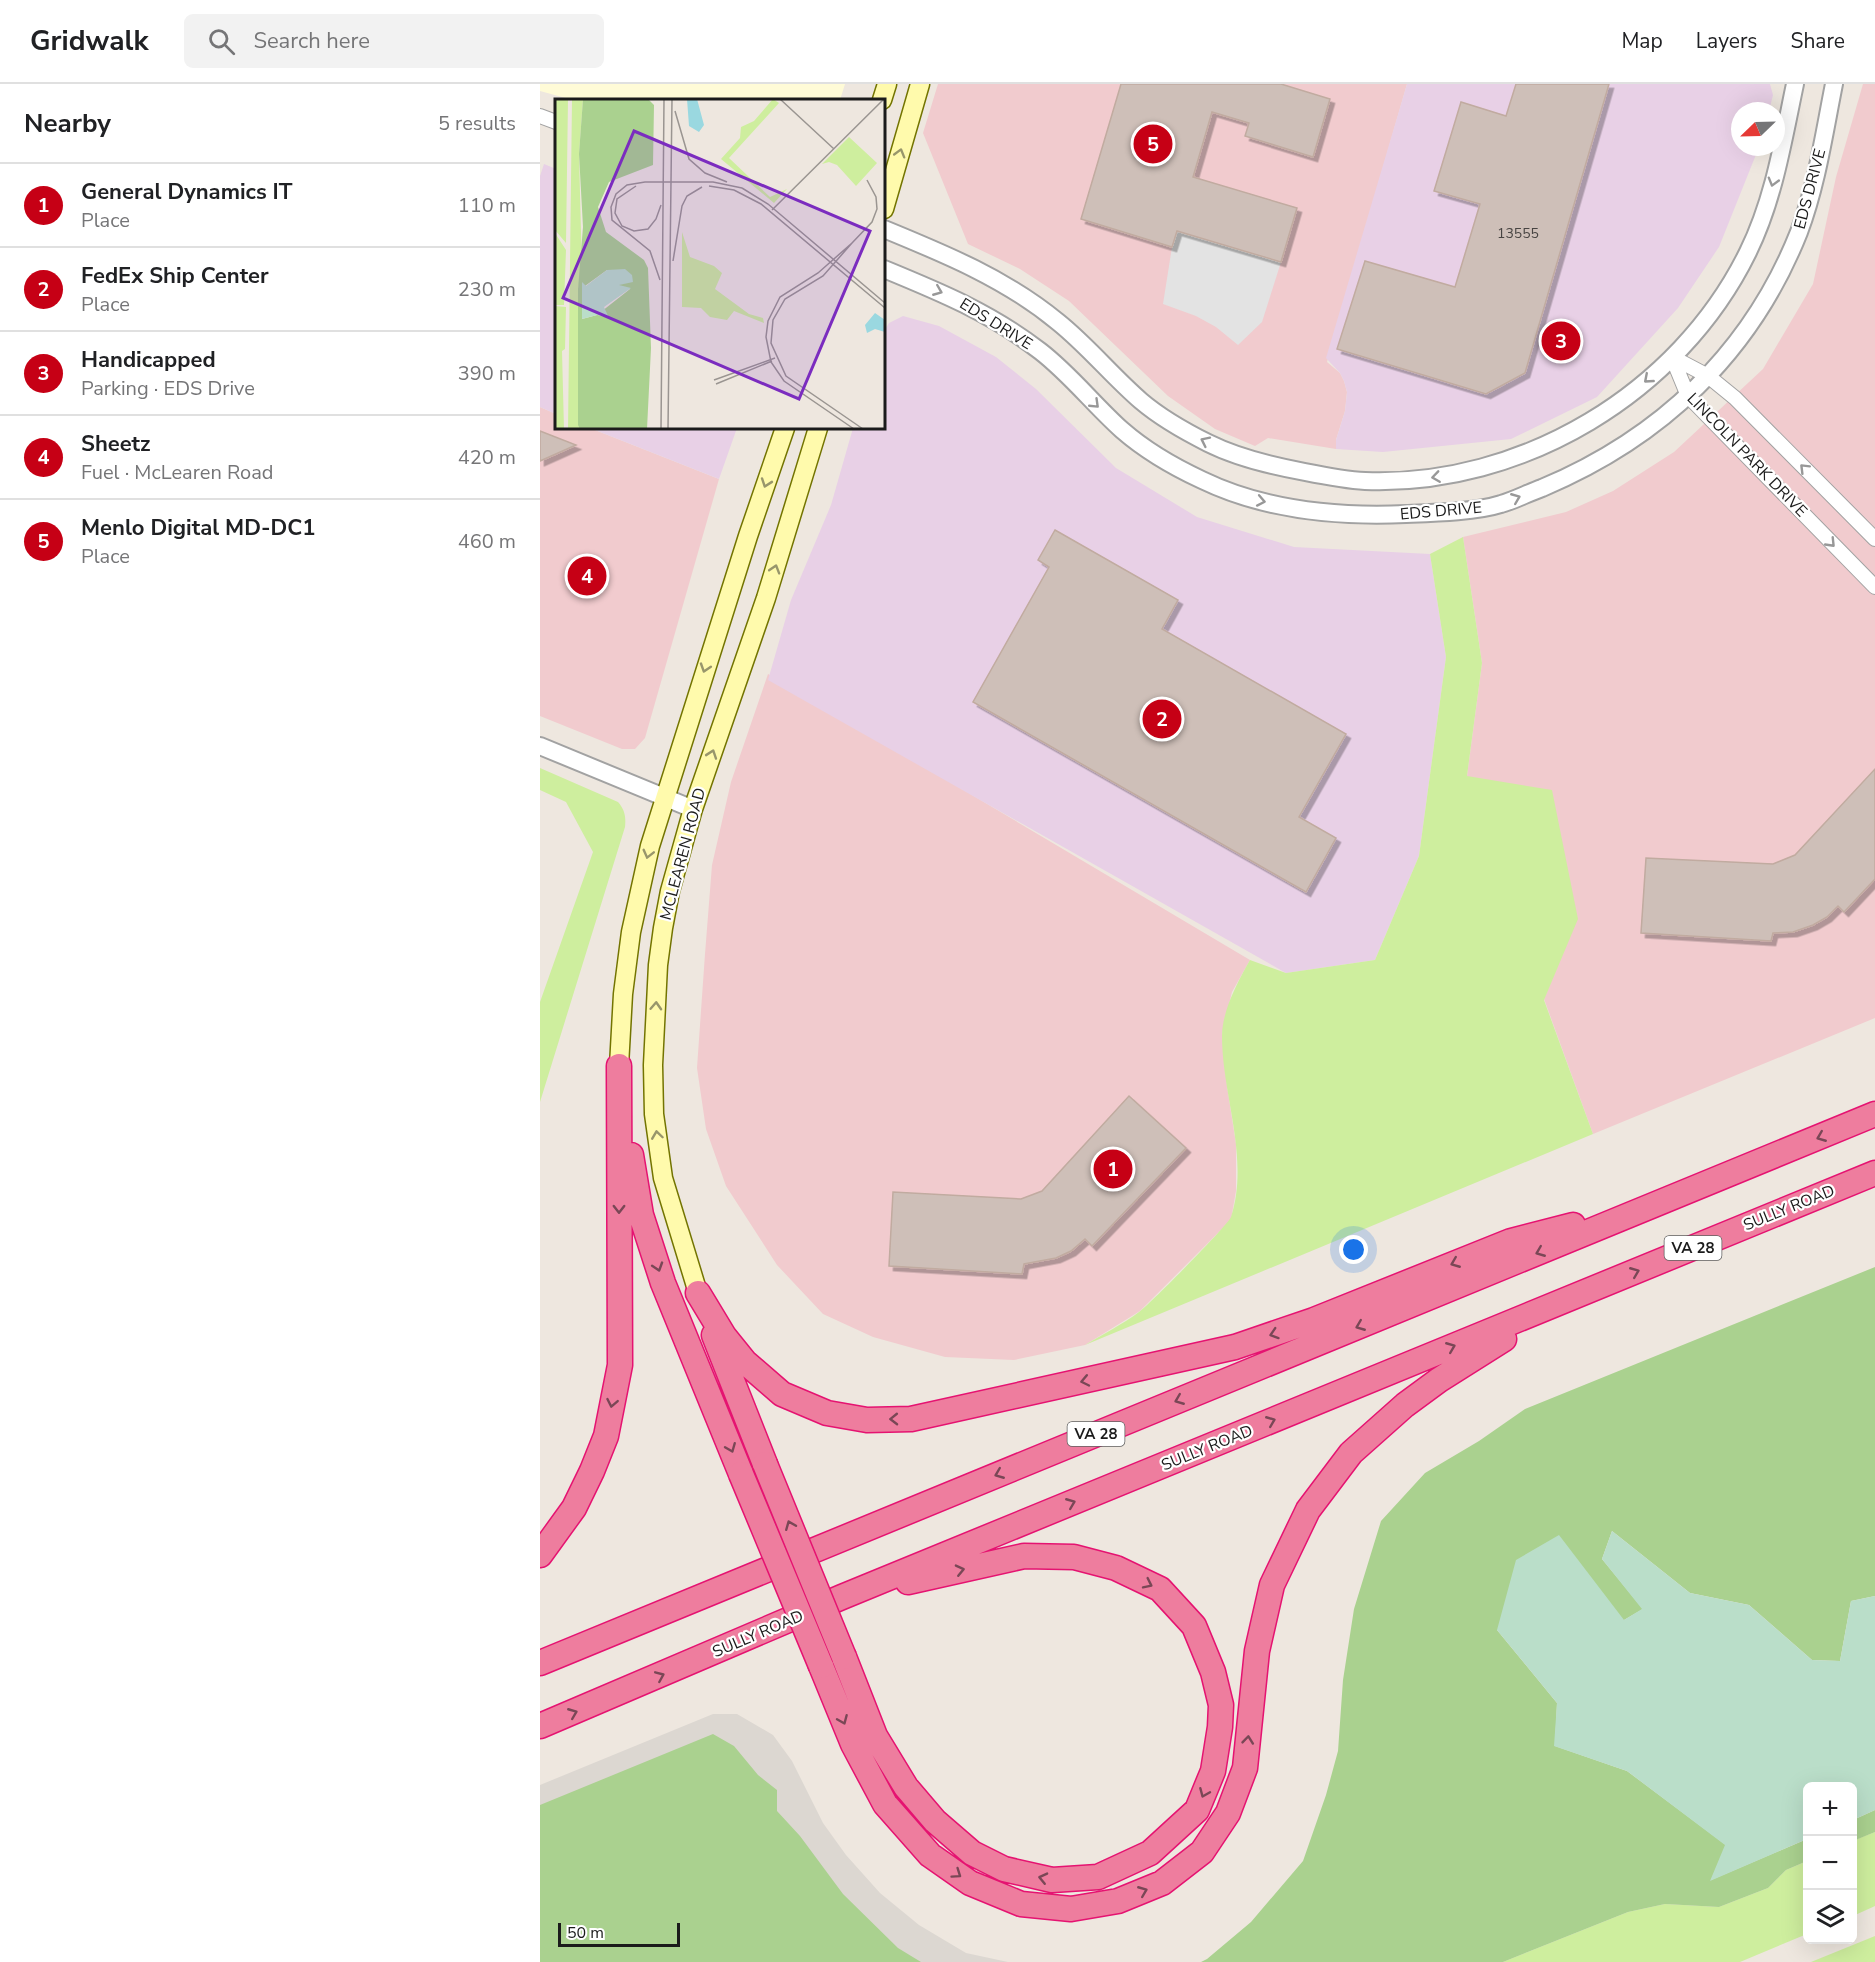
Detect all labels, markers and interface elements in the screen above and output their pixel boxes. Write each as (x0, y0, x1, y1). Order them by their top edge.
search box (184, 14, 604, 68)
text: Gridwalk (30, 22, 148, 60)
icon: search (205, 25, 238, 58)
text: Search here (253, 26, 370, 56)
text: Map (1621, 27, 1663, 55)
text: Layers (1696, 27, 1757, 55)
text: Share (1790, 27, 1845, 55)
inset map (555, 99, 885, 429)
north arrow (1731, 102, 1785, 156)
text: Nearby (24, 106, 111, 141)
text: 5 results (438, 110, 516, 137)
pin: 5 (1134, 122, 1172, 166)
street label: EDS DRIVE (1789, 146, 1831, 232)
one-way arrow (893, 148, 905, 159)
text: General Dynamics IT (81, 177, 292, 207)
one-way arrow (1768, 177, 1781, 187)
text: 1 (38, 192, 50, 219)
text: 110 m (458, 192, 516, 219)
text: Place (81, 207, 130, 234)
house number: 13555 (1497, 224, 1539, 243)
text: FedEx Ship Center (81, 261, 269, 291)
text: 2 (38, 276, 50, 303)
text: 230 m (458, 276, 516, 303)
one-way arrow (931, 284, 942, 296)
text: Place (81, 291, 130, 318)
street label: EDS DRIVE (955, 293, 1037, 355)
pin: 3 (1542, 318, 1580, 364)
text: Handicapped (81, 345, 216, 375)
text: 3 (38, 360, 50, 387)
text: 390 m (458, 360, 516, 387)
one-way arrow (1644, 372, 1655, 383)
text: Parking · EDS Drive (81, 375, 255, 402)
street label: LINCOLN PARK DRIVE (1682, 388, 1812, 522)
one-way arrow (1088, 397, 1098, 408)
text: Sheetz (81, 429, 150, 459)
one-way arrow (1201, 437, 1212, 448)
text: 4 (38, 444, 50, 471)
text: 420 m (458, 444, 516, 471)
text: Fuel · McLearen Road (81, 459, 273, 486)
one-way arrow (1800, 464, 1811, 474)
one-way arrow (1432, 470, 1441, 482)
one-way arrow (761, 477, 774, 488)
one-way arrow (1509, 493, 1520, 505)
one-way arrow (1255, 494, 1265, 507)
street label: EDS DRIVE (1399, 496, 1483, 526)
text: Menlo Digital MD-DC1 (81, 513, 315, 543)
text: 5 (38, 528, 50, 555)
text: 460 m (458, 528, 516, 555)
one-way arrow (1824, 535, 1835, 546)
text: Place (81, 543, 130, 570)
pin: 4 (568, 554, 606, 598)
one-way arrow (768, 565, 780, 575)
one-way arrow (700, 662, 713, 673)
pin: 2 (1142, 696, 1182, 742)
one-way arrow (705, 749, 718, 760)
street label: MCLEAREN ROAD (655, 785, 711, 923)
one-way arrow (642, 849, 655, 859)
one-way arrow (650, 1002, 663, 1011)
one-way arrow (1816, 1130, 1827, 1142)
one-way arrow (652, 1131, 664, 1140)
pin: 1 (1094, 1146, 1132, 1192)
street label: SULLY ROAD (1740, 1180, 1838, 1236)
one-way arrow (613, 1204, 625, 1213)
your location (1339, 1235, 1368, 1264)
road number: VA 28 (1664, 1236, 1722, 1260)
one-way arrow (1535, 1245, 1546, 1257)
one-way arrow (1451, 1256, 1462, 1268)
one-way arrow (651, 1261, 664, 1272)
one-way arrow (1629, 1267, 1640, 1279)
one-way arrow (1355, 1319, 1366, 1331)
one-way arrow (1269, 1326, 1280, 1339)
one-way arrow (1445, 1342, 1456, 1354)
one-way arrow (1080, 1373, 1090, 1386)
one-way arrow (1175, 1393, 1186, 1405)
one-way arrow (606, 1398, 619, 1408)
one-way arrow (889, 1413, 898, 1425)
one-way arrow (1264, 1416, 1275, 1428)
street label: SULLY ROAD (1158, 1420, 1256, 1476)
road number: VA 28 (1068, 1422, 1124, 1446)
one-way arrow (724, 1442, 736, 1453)
one-way arrow (994, 1467, 1005, 1479)
one-way arrow (1064, 1498, 1075, 1510)
one-way arrow (785, 1521, 797, 1532)
one-way arrow (955, 1565, 965, 1578)
one-way arrow (1142, 1576, 1153, 1588)
street label: SULLY ROAD (709, 1605, 807, 1663)
one-way arrow (654, 1671, 665, 1683)
one-way arrow (567, 1707, 578, 1720)
one-way arrow (836, 1714, 848, 1725)
one-way arrow (1241, 1735, 1253, 1744)
map controls (1803, 1782, 1857, 1944)
button: + (1803, 1782, 1857, 1836)
one-way arrow (1199, 1787, 1211, 1798)
button: − (1803, 1836, 1857, 1890)
one-way arrow (951, 1867, 962, 1878)
one-way arrow (1038, 1872, 1048, 1885)
one-way arrow (1136, 1886, 1147, 1898)
button: layers (1803, 1890, 1857, 1944)
scale bar (558, 1920, 680, 1948)
text: 50 m (567, 1922, 604, 1944)

